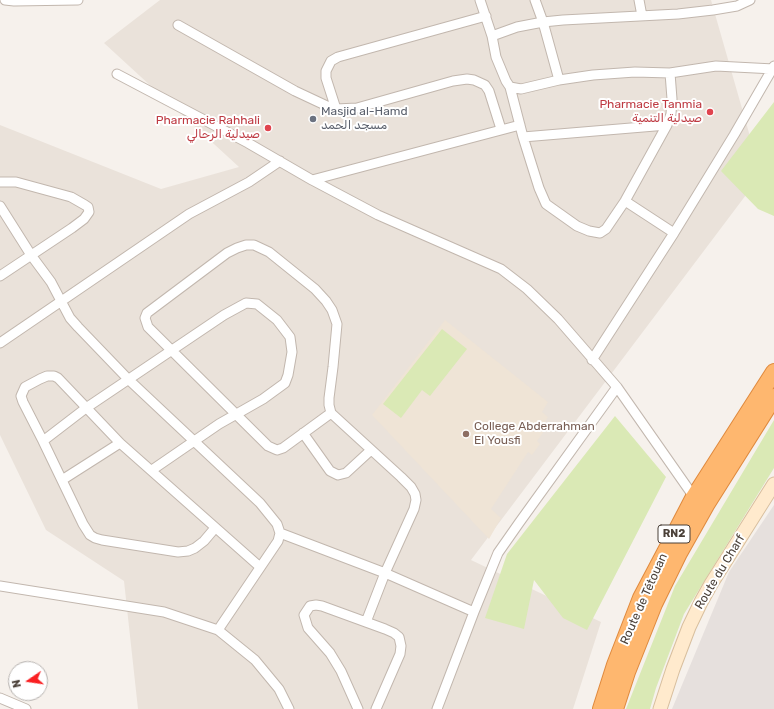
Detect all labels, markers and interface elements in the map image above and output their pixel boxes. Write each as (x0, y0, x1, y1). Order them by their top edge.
place label: Pharmacie Tanmia صيدلية التنمية (599, 98, 702, 126)
place label: Masjid al-Hamd مسجد الحمد (321, 105, 408, 133)
marker: Pharmacie Tanmia صيدلية التنمية (705, 107, 715, 117)
place label: Pharmacie Rahhali صيدلية الرحالي (156, 114, 260, 142)
marker: Masjid al-Hamd مسجد الحمد (308, 114, 318, 124)
marker: Pharmacie Rahhali صيدلية الرحالي (263, 123, 273, 133)
place label: College Abderrahman El Yousfi (474, 420, 595, 448)
marker: College Abderrahman El Yousfi (461, 429, 471, 439)
road number: RN2 (658, 525, 690, 543)
street label: Route du Charf (692, 532, 748, 612)
street label: Route de Tétouan (617, 551, 671, 647)
north arrow (8, 661, 48, 701)
text: N (10, 678, 24, 689)

